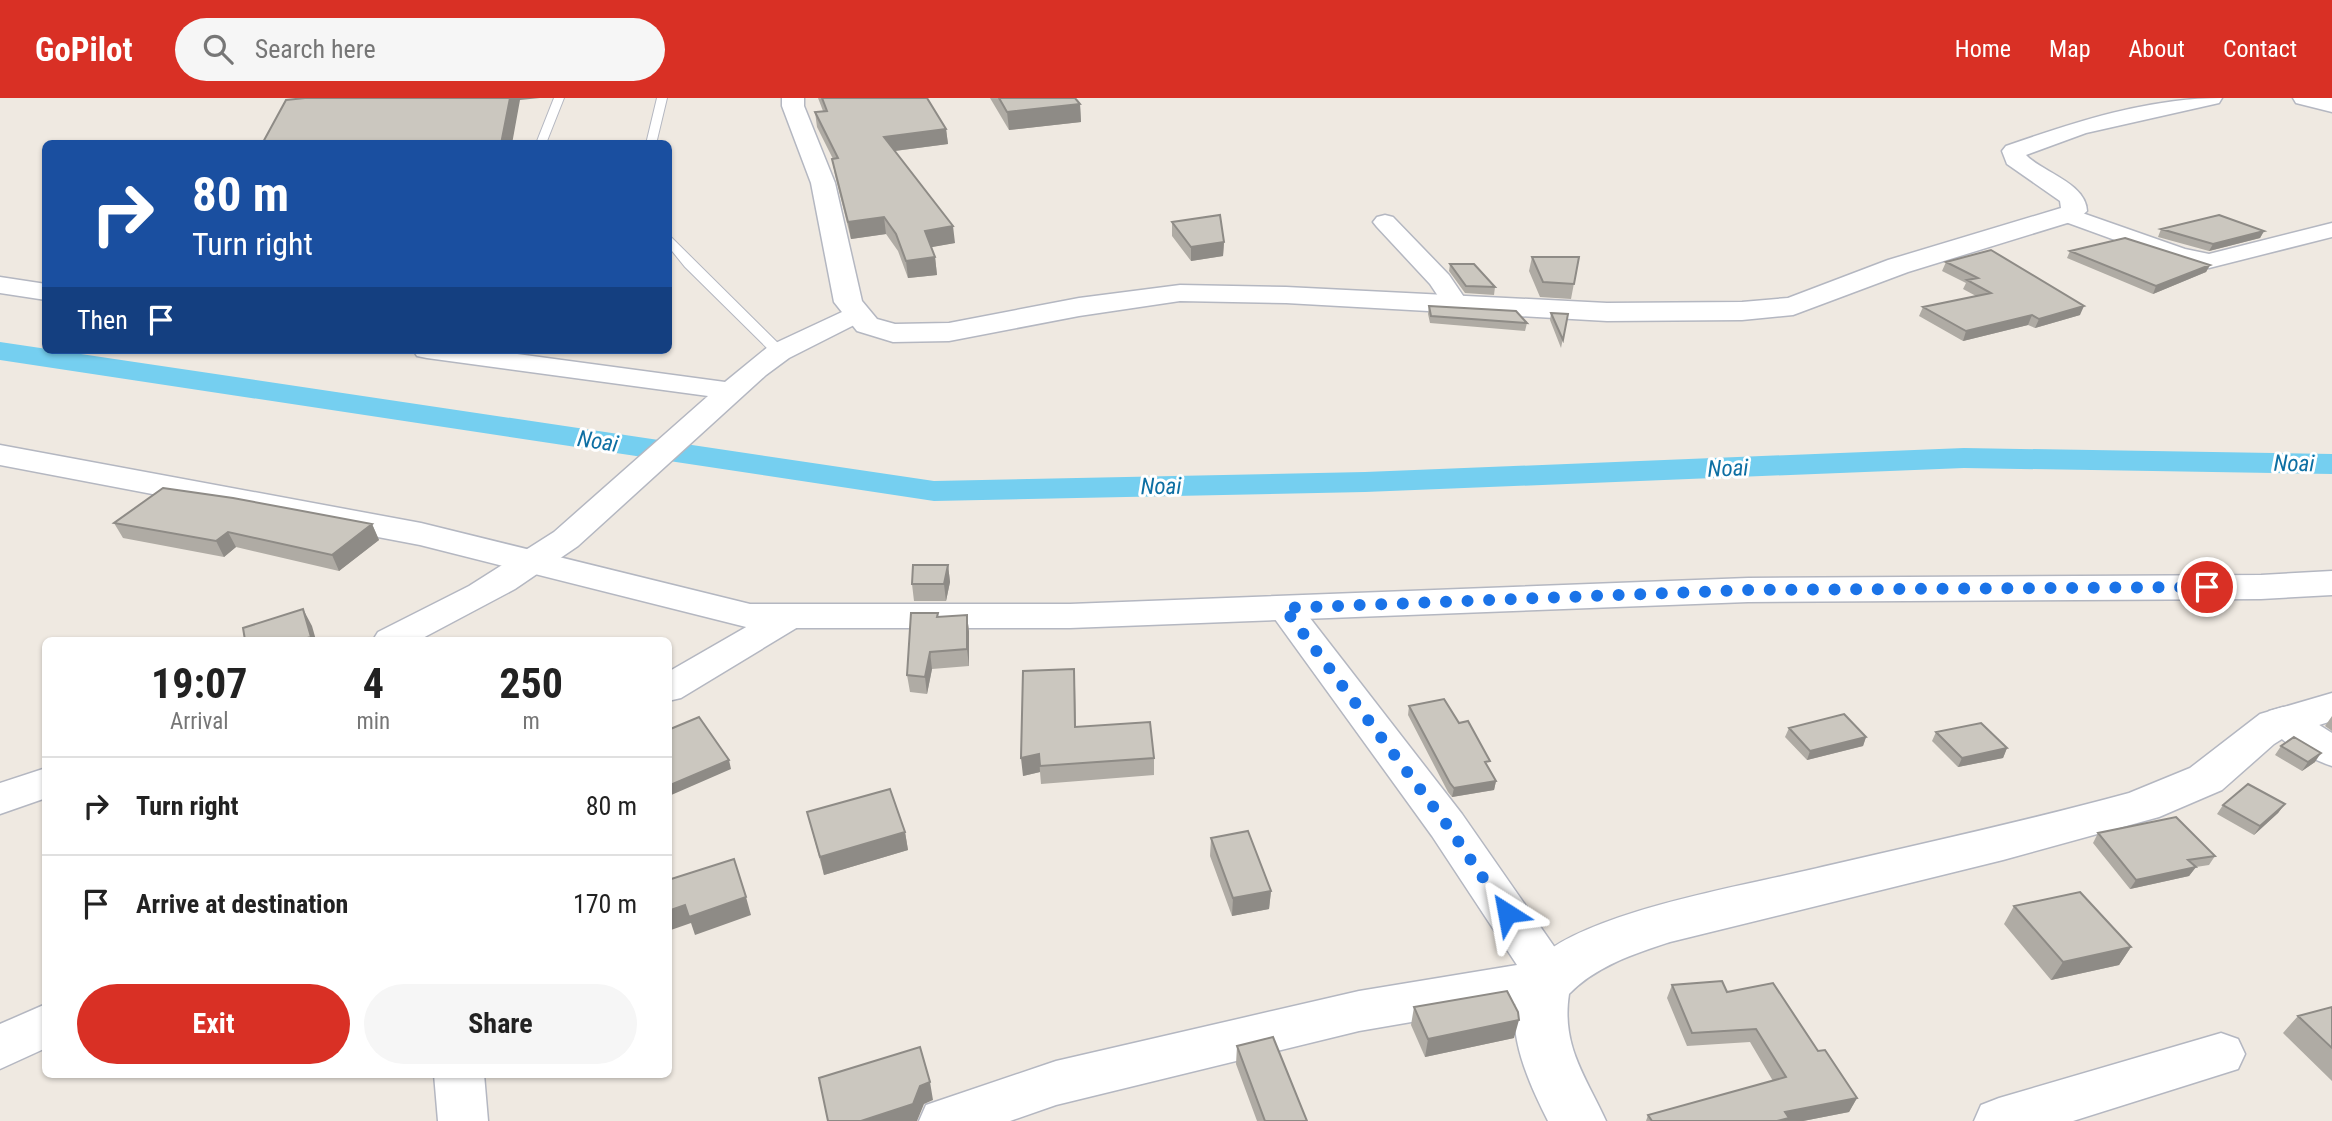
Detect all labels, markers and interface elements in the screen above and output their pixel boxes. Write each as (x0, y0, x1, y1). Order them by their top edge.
search box (175, 18, 665, 81)
text: GoPilot (35, 30, 133, 69)
icon: search (199, 30, 237, 68)
text: Search here (255, 34, 376, 64)
text: Home (1955, 35, 2011, 63)
text: Map (2049, 35, 2091, 63)
text: About (2129, 35, 2185, 63)
text: Contact (2223, 35, 2297, 63)
text: 80 m (192, 166, 289, 223)
icon: right (77, 168, 168, 259)
text: Turn right (192, 225, 313, 263)
icon: arrive (142, 301, 180, 339)
text: Then (77, 305, 128, 335)
water label: Noai (576, 425, 621, 458)
water label: Noai (2273, 450, 2316, 477)
water label: Noai (1707, 454, 1750, 483)
water label: Noai (1140, 473, 1183, 500)
pin (2177, 557, 2237, 617)
icon: arrive (2188, 568, 2226, 606)
text: 19:07 (151, 659, 247, 708)
text: 4 (363, 659, 384, 708)
text: 250 (499, 659, 563, 708)
text: Arrival (170, 708, 228, 735)
text: min (356, 708, 390, 735)
text: m (522, 708, 540, 735)
icon: right (77, 787, 115, 825)
text: Turn right (136, 791, 238, 821)
text: 80 m (586, 791, 637, 821)
position arrow (1470, 876, 1544, 950)
icon: arrive (77, 885, 115, 923)
text: Arrive at destination (136, 889, 348, 919)
text: 170 m (573, 889, 637, 919)
button: Exit (77, 984, 350, 1064)
button: Share (364, 984, 637, 1064)

